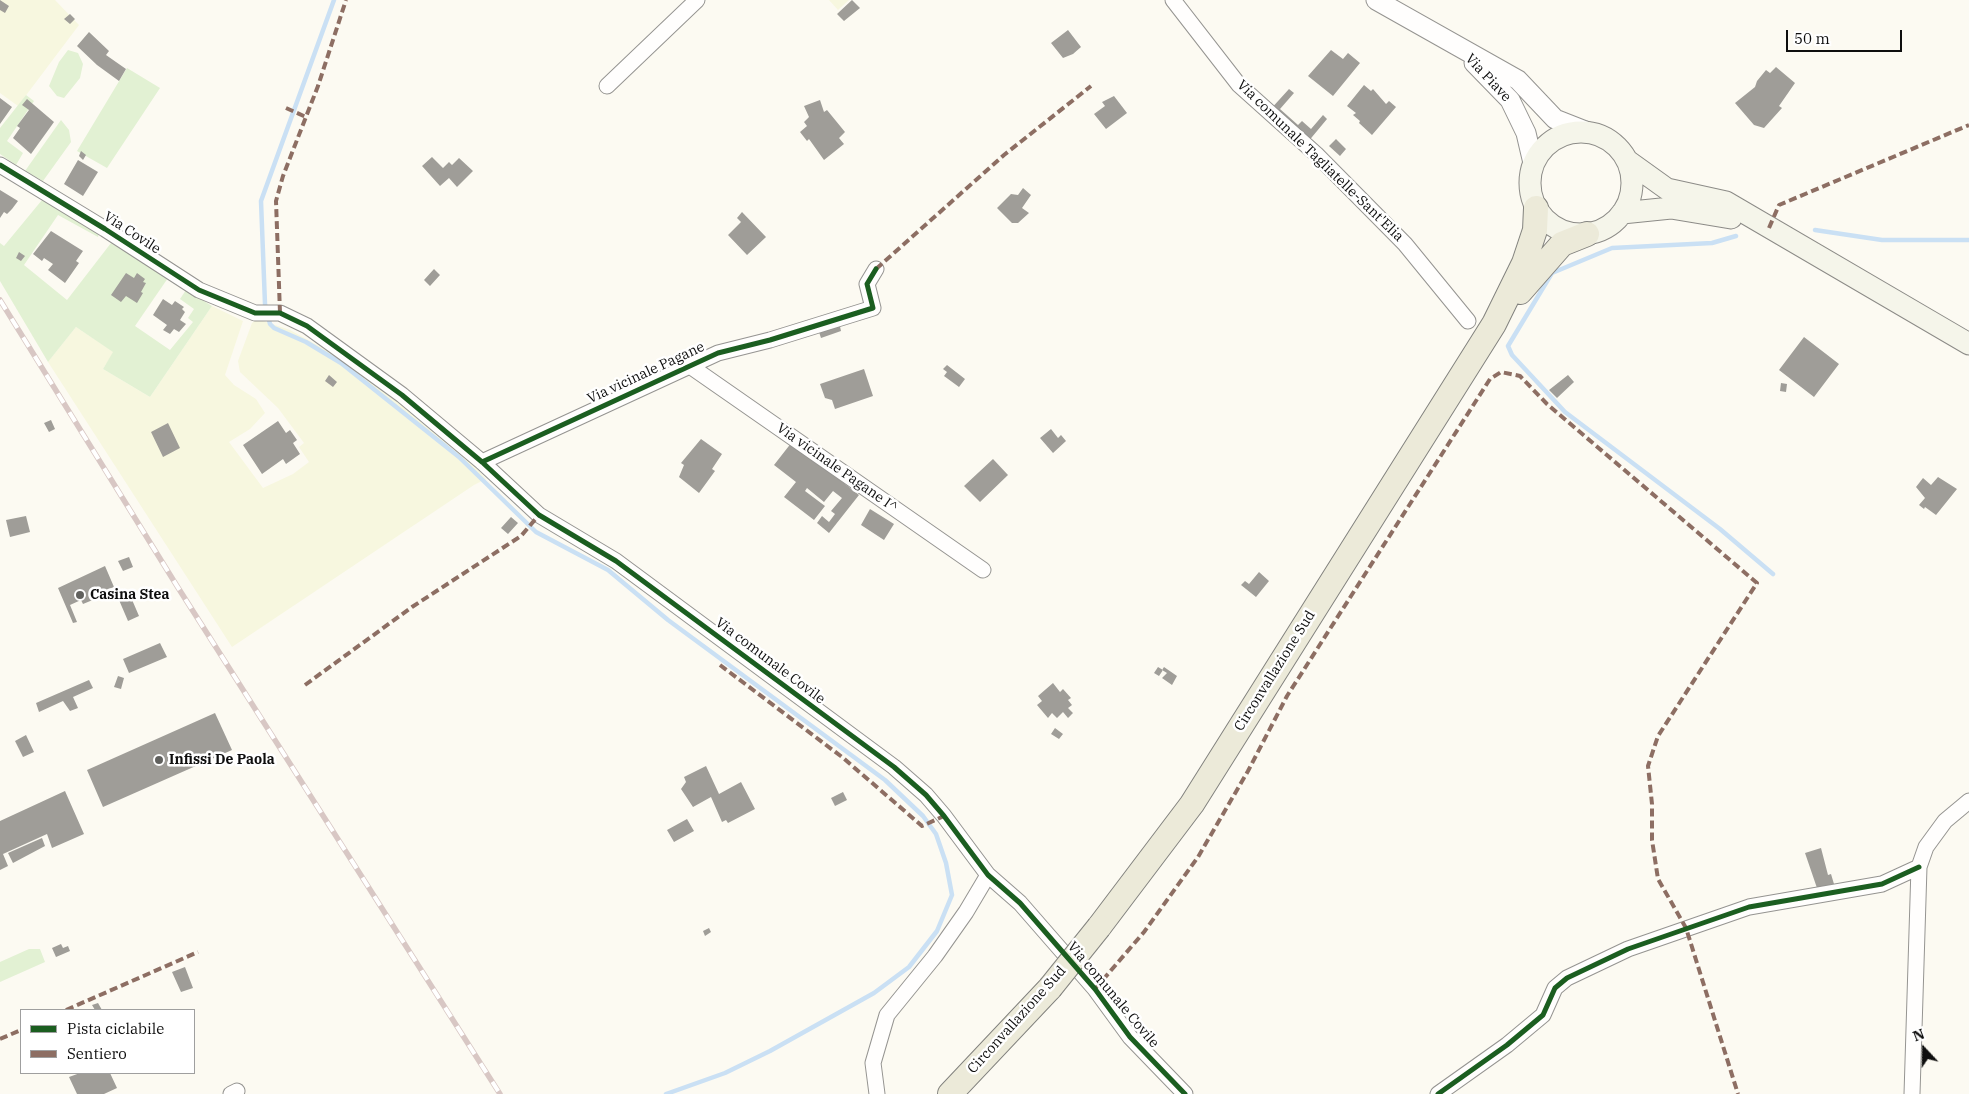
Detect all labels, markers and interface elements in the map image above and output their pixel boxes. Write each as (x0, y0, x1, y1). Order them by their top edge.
scale bar (1789, 20, 1905, 52)
text: 50 m (1794, 29, 1830, 48)
street label: Via Piave (1461, 50, 1515, 106)
street label: Via comunale Tagliatelle-Sant'Elia (1233, 77, 1407, 245)
street label: Via Covile (100, 208, 164, 258)
street label: Via vicinale Pagane (585, 339, 707, 407)
street label: Via vicinale Pagane I^ (773, 420, 901, 516)
place label: Casina Stea (90, 587, 170, 603)
marker: Casina Stea (74, 589, 86, 601)
street label: Circonvallazione Sud (1231, 608, 1319, 734)
street label: Via comunale Covile (712, 614, 828, 708)
place label: Infissi De Paola (169, 752, 275, 768)
marker: Infissi De Paola (153, 754, 165, 766)
street label: Via comunale Covile (1064, 939, 1162, 1051)
street label: Circonvallazione Sud (964, 963, 1070, 1077)
legend (20, 1009, 195, 1074)
text: Pista ciclabile (67, 1019, 164, 1038)
north arrow (1899, 1024, 1949, 1074)
text: N (1910, 1025, 1927, 1045)
text: Sentiero (67, 1044, 127, 1063)

